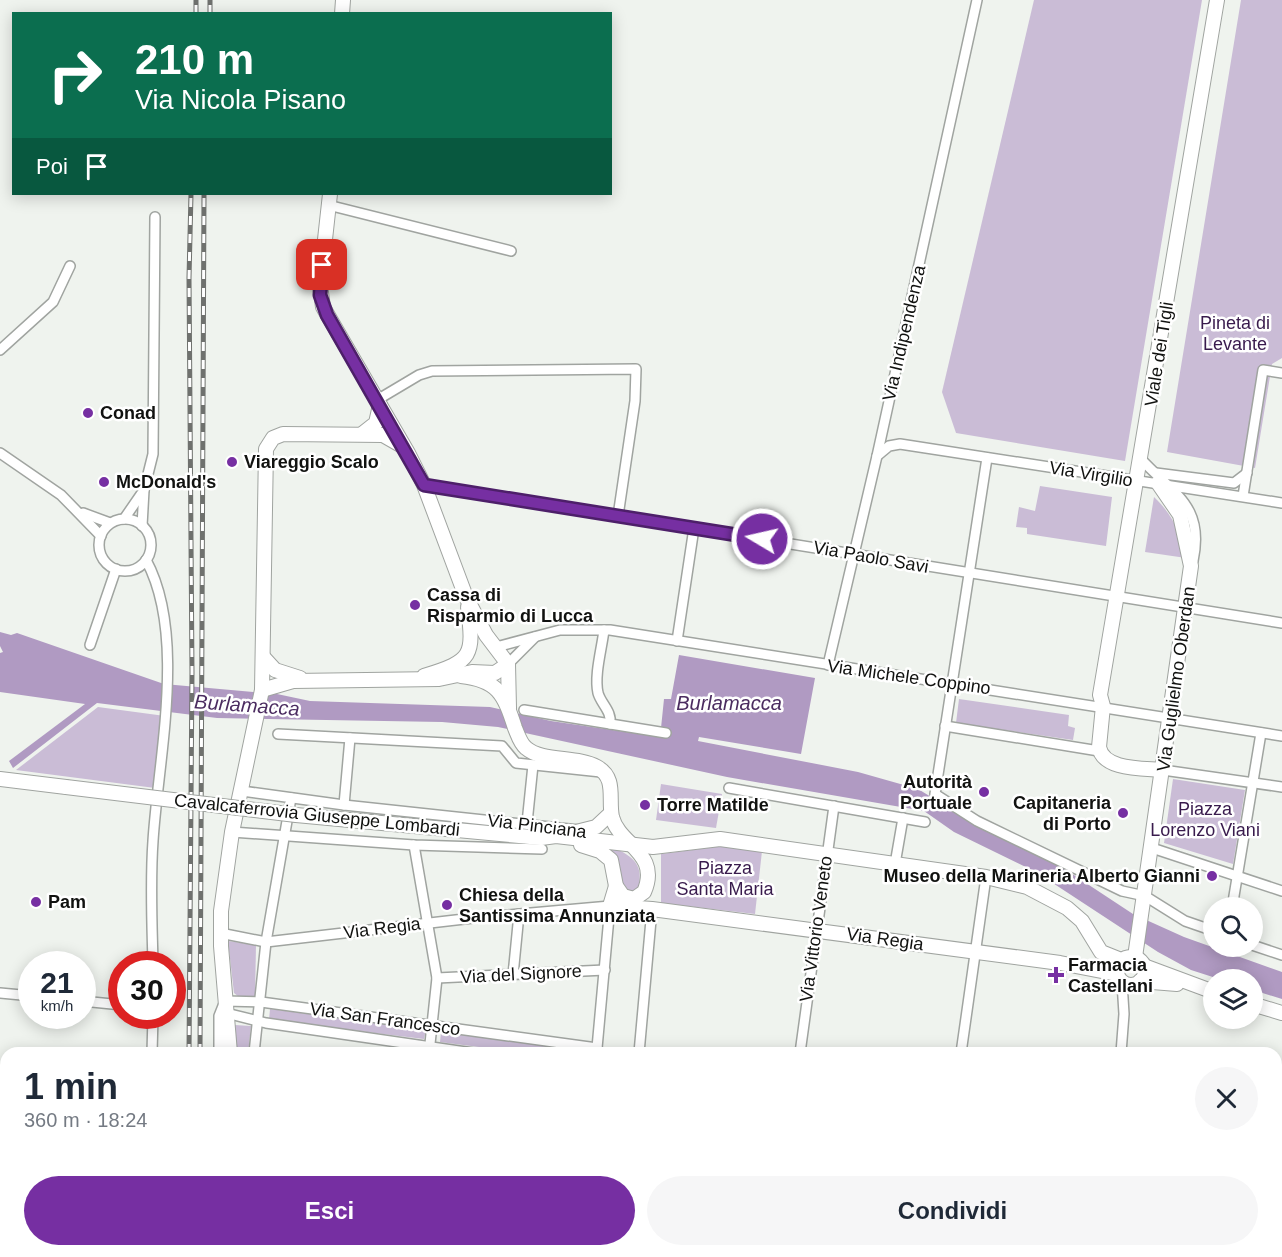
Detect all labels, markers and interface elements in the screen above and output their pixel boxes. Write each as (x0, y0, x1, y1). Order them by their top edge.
icon: right (36, 36, 114, 114)
text: 210 m (135, 36, 254, 83)
text: Via Nicola Pisano (135, 85, 346, 115)
icon: arrive (80, 150, 113, 183)
text: Poi (36, 154, 68, 179)
pin (296, 239, 347, 290)
icon: arrive (305, 248, 338, 281)
street label: Via Indipendenza (879, 262, 930, 403)
street label: Viale dei Tigli (1141, 300, 1177, 408)
park label: Pineta di Levante (1200, 313, 1270, 354)
place label: Conad (100, 403, 156, 423)
marker: Conad (81, 406, 95, 420)
place label: Viareggio Scalo (244, 452, 379, 472)
marker: Viareggio Scalo (225, 455, 239, 469)
street label: Via Virgilio (1048, 458, 1134, 490)
place label: McDonald's (116, 472, 216, 492)
marker: McDonald's (97, 475, 111, 489)
position arrow (730, 507, 794, 571)
street label: Via Paolo Savi (812, 537, 930, 577)
place label: Cassa di Risparmio di Lucca (427, 585, 594, 626)
street label: Via Guglielmo Oberdan (1153, 585, 1199, 773)
marker: Cassa di Risparmio di Lucca (408, 598, 422, 612)
street label: Via Michele Coppino (826, 656, 992, 698)
water label: Burlamacca (194, 690, 300, 720)
water label: Burlamacca (676, 692, 782, 714)
place label: Autorità Portuale (900, 772, 973, 813)
marker: Autorità Portuale (977, 785, 991, 799)
street label: Cavalcaferrovia Giuseppe Lombardi (173, 790, 461, 840)
place label: Capitaneria di Porto (1013, 793, 1112, 834)
place label: Torre Matilde (657, 795, 769, 815)
marker: Torre Matilde (638, 798, 652, 812)
park label: Piazza Lorenzo Viani (1150, 799, 1260, 840)
marker: Capitaneria di Porto (1116, 806, 1130, 820)
street label: Via Pinciana (486, 810, 589, 842)
street label: Via Vittorio Veneto (796, 855, 836, 1003)
park label: Piazza Santa Maria (676, 858, 775, 899)
place label: Museo della Marineria Alberto Gianni (884, 866, 1200, 886)
marker: Museo della Marineria Alberto Gianni (1205, 869, 1219, 883)
place label: Chiesa della Santissima Annunziata (459, 885, 656, 926)
place label: Pam (48, 892, 86, 912)
marker: Pam (29, 895, 43, 909)
map controls (1203, 897, 1263, 1029)
button: search (1203, 897, 1263, 957)
marker: Chiesa della Santissima Annunziata (440, 898, 454, 912)
street label: Via Regia (342, 913, 423, 943)
street label: Via Regia (845, 924, 926, 954)
speed limit sign: 30 (108, 951, 186, 1029)
place label: Farmacia Castellani (1068, 955, 1153, 996)
street label: Via del Signore (460, 961, 582, 987)
text: 21 (40, 966, 74, 999)
marker: Farmacia Castellani (1049, 968, 1063, 982)
button: layers (1203, 969, 1263, 1029)
text: km/h (41, 997, 73, 1014)
street label: Via San Francesco (308, 999, 462, 1039)
text: 1 min (24, 1066, 118, 1107)
button: close (1195, 1067, 1258, 1130)
text: 360 m · 18:24 (24, 1109, 147, 1131)
button: Esci (24, 1176, 635, 1245)
button: Condividi (647, 1176, 1258, 1245)

